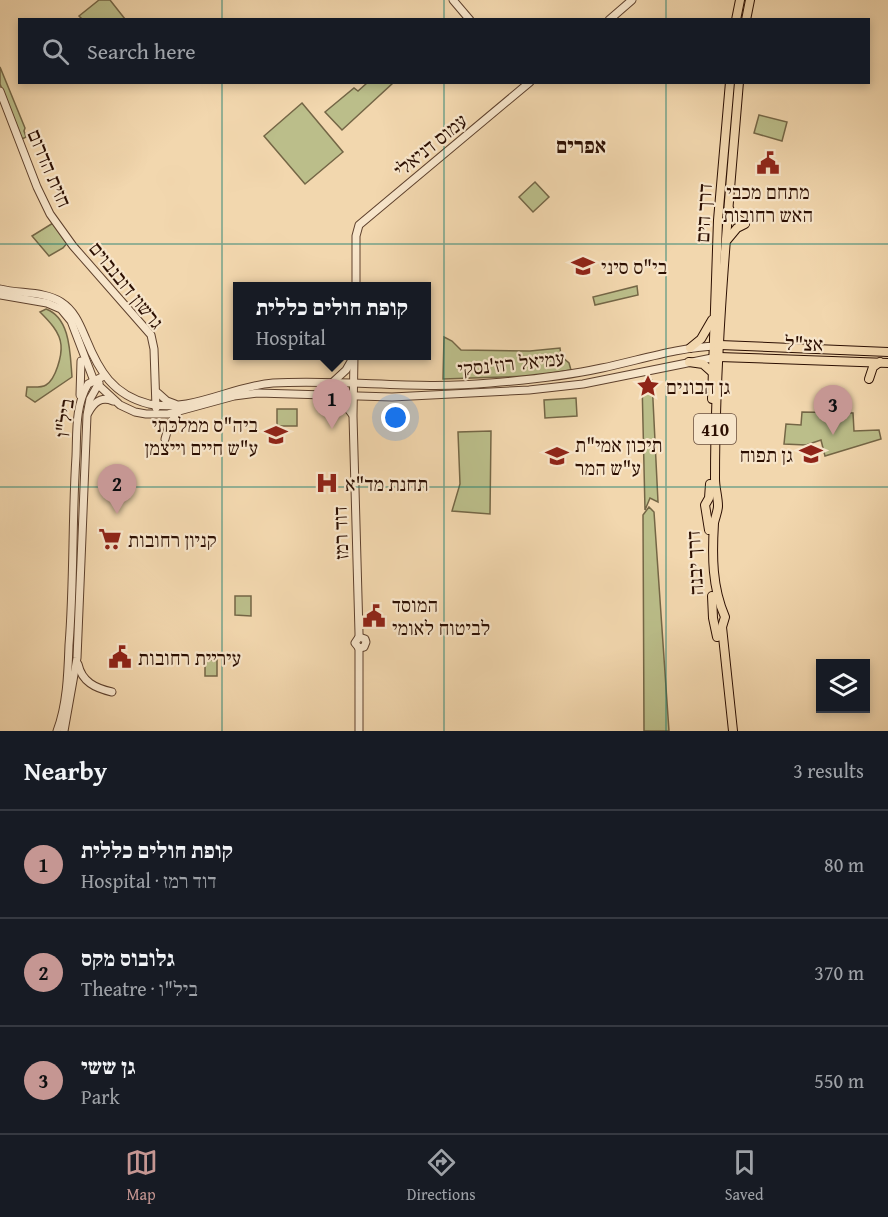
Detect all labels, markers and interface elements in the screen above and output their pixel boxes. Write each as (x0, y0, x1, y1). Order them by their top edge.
search box (18, 18, 870, 84)
icon: search (39, 35, 72, 68)
text: Search here (87, 35, 196, 67)
street label: עמוס דניאלי (387, 106, 473, 184)
street label: חזית הדרום (21, 124, 79, 212)
district label: אפרים (556, 130, 606, 161)
public building icon: מתחם מכבי האש רחובות (755, 150, 781, 176)
place label: מתחם מכבי האש רחובות (723, 177, 813, 229)
street label: דרך הים (687, 183, 719, 243)
street label: גרשון דובנבוים (83, 235, 171, 335)
place label: בי"ס סיני (601, 252, 667, 281)
school or university icon: בי"ס סיני (570, 253, 596, 279)
popup (233, 282, 431, 360)
text: קופת חולים כללית (256, 291, 408, 323)
text: Hospital (256, 323, 326, 352)
street label: אצ"ל (784, 328, 824, 358)
street label: עמיאל רוז'נסקי (456, 343, 566, 383)
place label: גן הבונים (666, 372, 731, 401)
place icon: גן הבונים (635, 373, 661, 399)
pin: 1 (312, 380, 352, 429)
pin: 3 (814, 386, 852, 435)
street label: ביל"ו (47, 397, 81, 439)
your location (381, 403, 410, 432)
place label: ביה"ס ממלכתי ע"ש חיים וייצמן (145, 410, 258, 462)
road number: 410 (694, 414, 736, 444)
school or university icon: ביה"ס ממלכתי ע"ש חיים וייצמן (263, 422, 289, 448)
place label: תיכון אמי"ת ע"ש המר (575, 430, 663, 482)
place label: גן תפוח (739, 440, 793, 469)
school or university icon: גן תפוח (798, 441, 824, 467)
school or university icon: תיכון אמי"ת ע"ש המר (544, 443, 570, 469)
pin: 2 (98, 464, 136, 514)
place label: תחנת מד"א (345, 469, 429, 498)
hospital icon: תחנת מד"א (314, 470, 340, 496)
street label: דוד רמז (325, 506, 355, 560)
place label: קניון רחובות (128, 525, 217, 554)
supermarket icon: קניון רחובות (97, 526, 123, 552)
street label: דרך יבנה (678, 530, 710, 596)
place label: המוסד לביטוח לאומי (392, 590, 490, 642)
public building icon: המוסד לביטוח לאומי (361, 603, 387, 629)
place label: עיריית רחובות (138, 643, 241, 672)
public building icon: עיריית רחובות (107, 644, 133, 670)
map controls (816, 659, 870, 713)
button: layers (816, 659, 870, 713)
text: Nearby (24, 751, 107, 790)
text: 3 results (793, 756, 864, 785)
text: קופת חולים כללית (81, 834, 233, 866)
text: 1 (38, 850, 49, 879)
text: 80 m (824, 850, 864, 879)
text: Hospital · דוד רמז (81, 866, 216, 895)
text: גלובוס מקס (81, 942, 175, 974)
text: 2 (38, 958, 49, 987)
text: 370 m (814, 958, 864, 987)
text: Theatre · ביל"ו (81, 974, 198, 1003)
text: גן ששי (81, 1050, 136, 1082)
text: 3 (38, 1066, 49, 1095)
text: 550 m (814, 1066, 864, 1095)
text: Park (81, 1082, 120, 1111)
tab: Map (125, 1146, 158, 1206)
tab: Directions (407, 1146, 476, 1206)
tab: Saved (725, 1146, 763, 1206)

